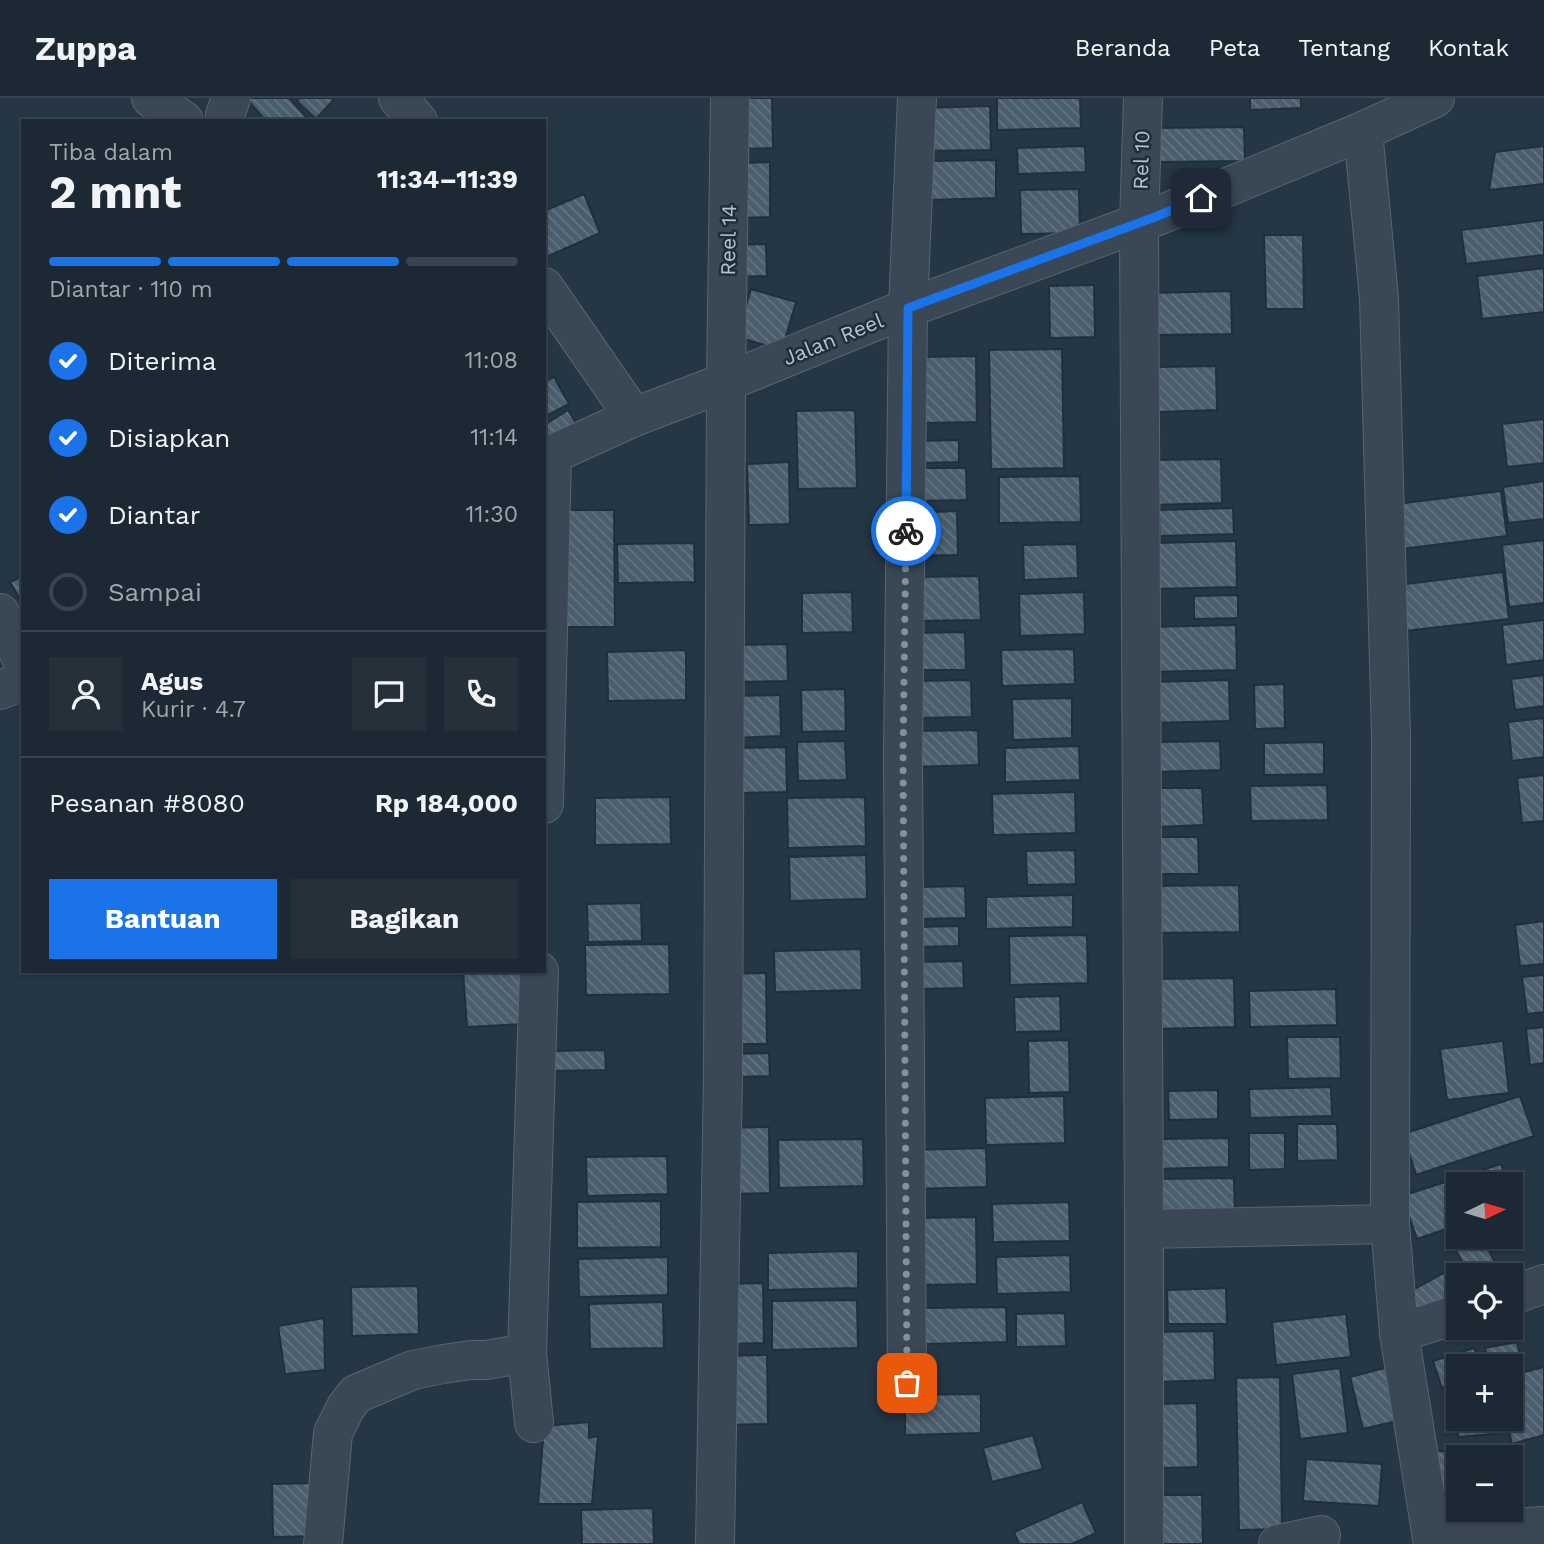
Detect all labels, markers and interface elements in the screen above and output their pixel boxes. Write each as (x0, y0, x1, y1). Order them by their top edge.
text: Zuppa (35, 29, 136, 68)
text: Beranda (1075, 34, 1171, 62)
text: Peta (1209, 34, 1260, 62)
text: Tentang (1298, 34, 1390, 62)
text: Kontak (1428, 34, 1509, 62)
street label: Rel 10 (1127, 130, 1155, 190)
text: Tiba dalam (49, 139, 173, 166)
text: 11:34–11:39 (377, 164, 518, 194)
text: 2 mnt (49, 165, 181, 219)
pin (1171, 168, 1231, 228)
icon: home (1182, 179, 1220, 217)
street label: Reel 14 (715, 204, 741, 276)
text: Diantar · 110 m (49, 276, 213, 303)
street label: Jalan Reel (779, 307, 887, 370)
icon: check (49, 342, 87, 380)
text: Diterima (108, 346, 216, 376)
text: 11:08 (465, 347, 518, 374)
icon: check (49, 419, 87, 457)
text: Disiapkan (108, 423, 230, 453)
text: 11:14 (470, 424, 518, 451)
icon: check (49, 496, 87, 534)
courier (871, 496, 941, 566)
text: Diantar (108, 500, 200, 530)
text: 11:30 (466, 501, 518, 528)
icon: bike (887, 512, 925, 550)
text: Sampai (108, 577, 202, 607)
button: person (49, 657, 123, 731)
button: chat (352, 657, 426, 731)
button: phone (444, 657, 518, 731)
text: Agus (141, 666, 203, 696)
text: Kurir · 4.7 (141, 696, 246, 723)
text: Pesanan #8080 (49, 788, 245, 818)
text: Rp 184,000 (375, 788, 518, 818)
button: Bantuan (49, 879, 277, 959)
button: Bagikan (291, 879, 518, 959)
north arrow (1446, 1172, 1522, 1250)
map controls (1446, 1172, 1523, 1522)
button: locate (1446, 1263, 1523, 1340)
pin (877, 1353, 937, 1413)
button: + (1446, 1354, 1523, 1431)
icon: bag (888, 1364, 926, 1402)
button: − (1446, 1445, 1523, 1522)

